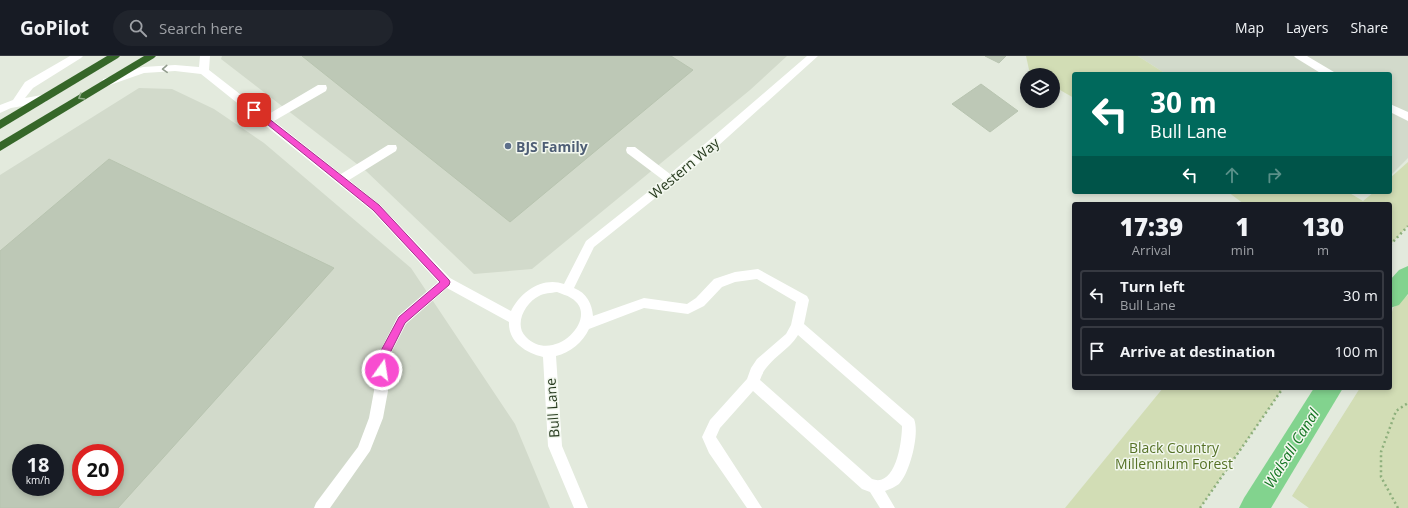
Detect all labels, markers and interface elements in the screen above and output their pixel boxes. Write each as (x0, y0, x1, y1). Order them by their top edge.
search box (113, 10, 393, 46)
text: GoPilot (20, 15, 89, 41)
icon: search (127, 17, 149, 39)
text: Search here (159, 18, 243, 38)
text: Map (1235, 18, 1264, 37)
text: Layers (1286, 18, 1328, 37)
text: Share (1350, 18, 1388, 37)
one-way arrow (162, 65, 168, 73)
map controls (1020, 68, 1060, 108)
button: layers (1020, 68, 1060, 108)
text: 30 m (1150, 83, 1217, 121)
icon: left (1084, 88, 1136, 140)
one-way arrow (78, 93, 85, 100)
pin (237, 93, 271, 127)
icon: arrive (243, 99, 265, 121)
text: Bull Lane (1150, 119, 1227, 143)
street label: Western Way (645, 132, 724, 203)
place label: BJS Family (516, 137, 588, 156)
marker: BJS Family (503, 141, 513, 151)
icon: left (1179, 164, 1201, 186)
icon: ahead (1221, 164, 1243, 186)
icon: right (1263, 164, 1285, 186)
text: 17:39 (1120, 210, 1183, 243)
text: 1 (1235, 210, 1250, 243)
text: 130 (1302, 210, 1344, 243)
text: Arrival (1132, 241, 1171, 259)
text: min (1231, 241, 1254, 259)
text: m (1317, 241, 1329, 259)
text: Turn left (1120, 276, 1185, 296)
icon: left (1086, 284, 1108, 306)
text: 30 m (1343, 285, 1378, 305)
text: Bull Lane (1120, 296, 1176, 314)
icon: arrive (1086, 340, 1108, 362)
text: Arrive at destination (1120, 341, 1275, 361)
text: 100 m (1334, 341, 1378, 361)
position arrow (361, 349, 403, 391)
street label: Bull Lane (540, 377, 564, 439)
water label: Walsall Canal (1259, 404, 1324, 491)
park label: Black Country Millennium Forest (1115, 438, 1233, 473)
speed limit sign: 20 (72, 444, 124, 496)
text: 18 (27, 451, 49, 478)
text: km/h (26, 473, 50, 487)

